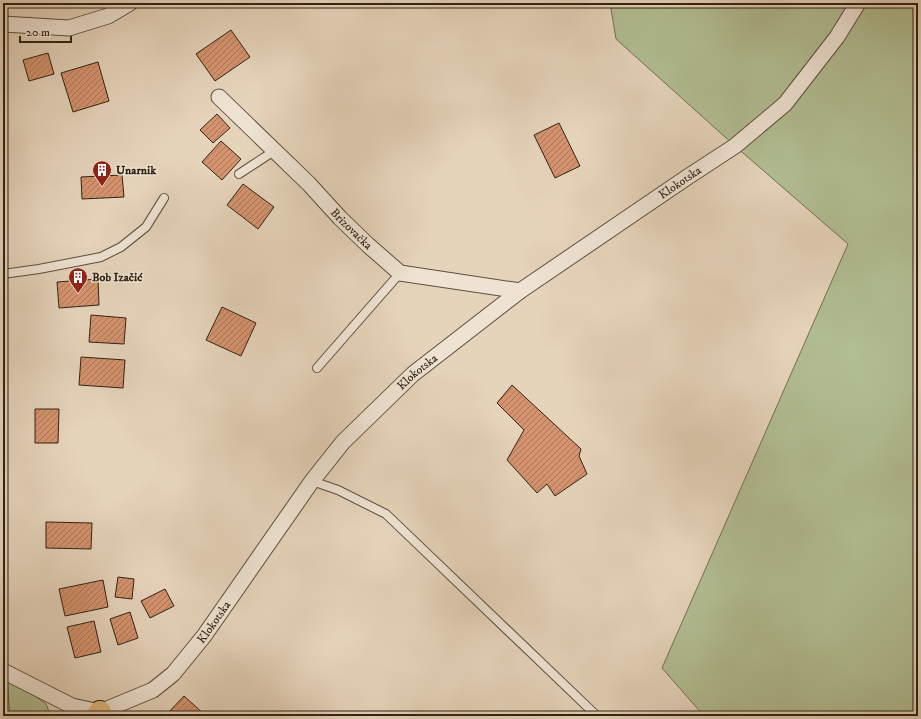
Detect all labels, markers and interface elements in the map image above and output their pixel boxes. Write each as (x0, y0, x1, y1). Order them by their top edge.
scale bar (20, 18, 71, 44)
text: 20 m (26, 25, 50, 40)
building icon: Unarnik (91, 159, 113, 187)
street label: Klokotska (655, 162, 705, 202)
place label: Unarnik (116, 163, 157, 178)
street label: Brizovačka (327, 205, 376, 253)
building icon: Bob Izačić (67, 266, 89, 294)
place label: Bob Izačić (92, 270, 143, 285)
street label: Klokotska (394, 350, 441, 393)
street label: Klokotska (194, 597, 234, 646)

